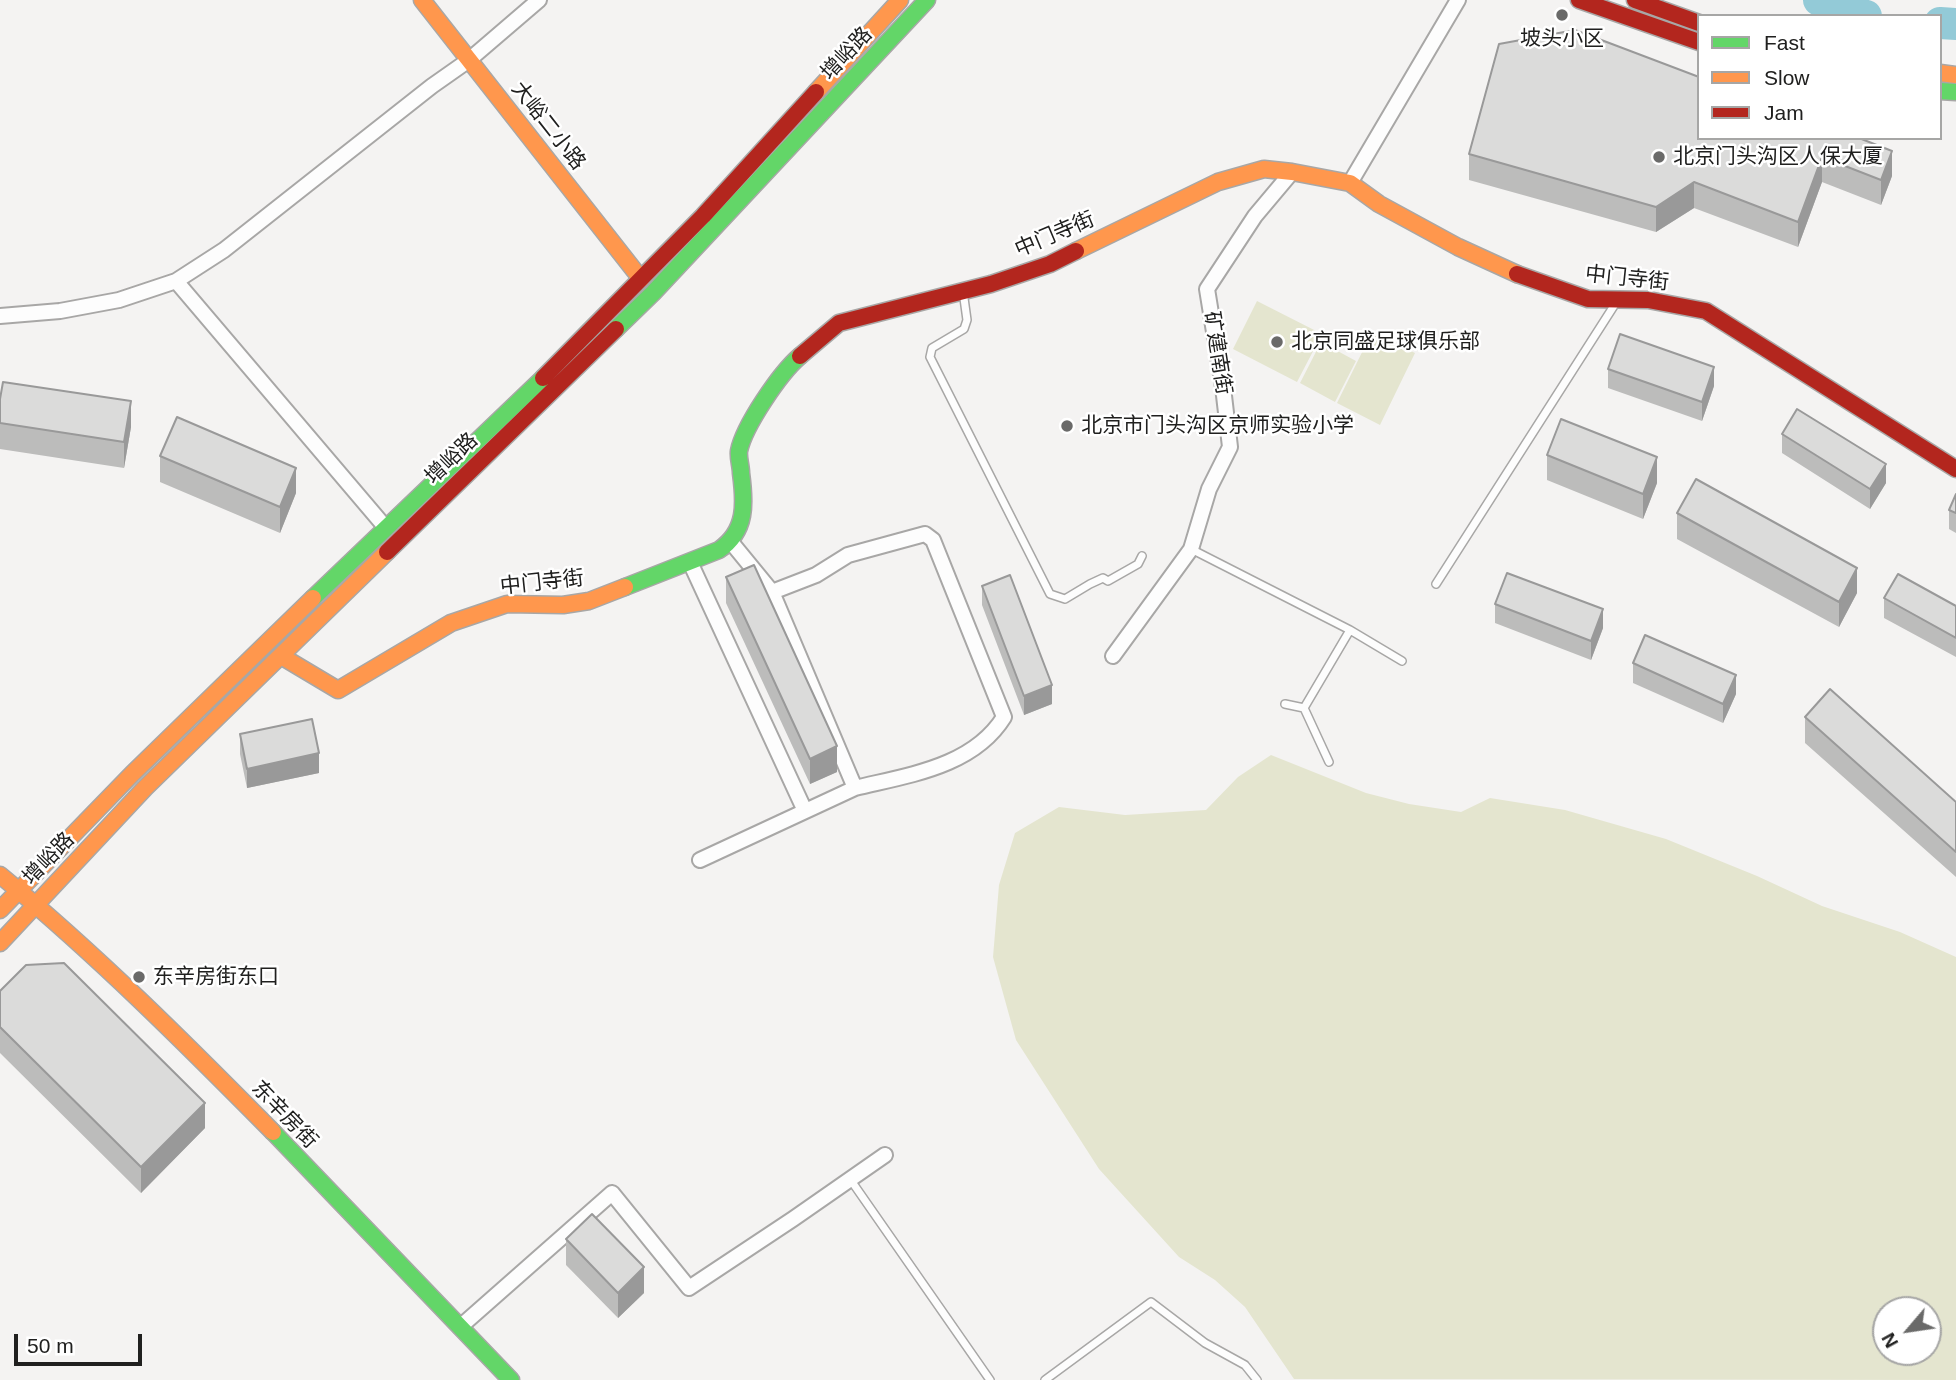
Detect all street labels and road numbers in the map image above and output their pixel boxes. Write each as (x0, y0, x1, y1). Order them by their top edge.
street label: 增峪路 (816, 22, 878, 86)
street label: 大峪二小路 (506, 77, 590, 175)
street label: 中门寺街 (1011, 207, 1099, 263)
street label: 中门寺街 (1584, 262, 1670, 296)
street label: 矿建南街 (1198, 310, 1236, 396)
street label: 增峪路 (421, 428, 483, 490)
street label: 中门寺街 (499, 566, 585, 600)
street label: 增峪路 (18, 828, 80, 890)
street label: 东辛房街 (246, 1076, 322, 1154)

